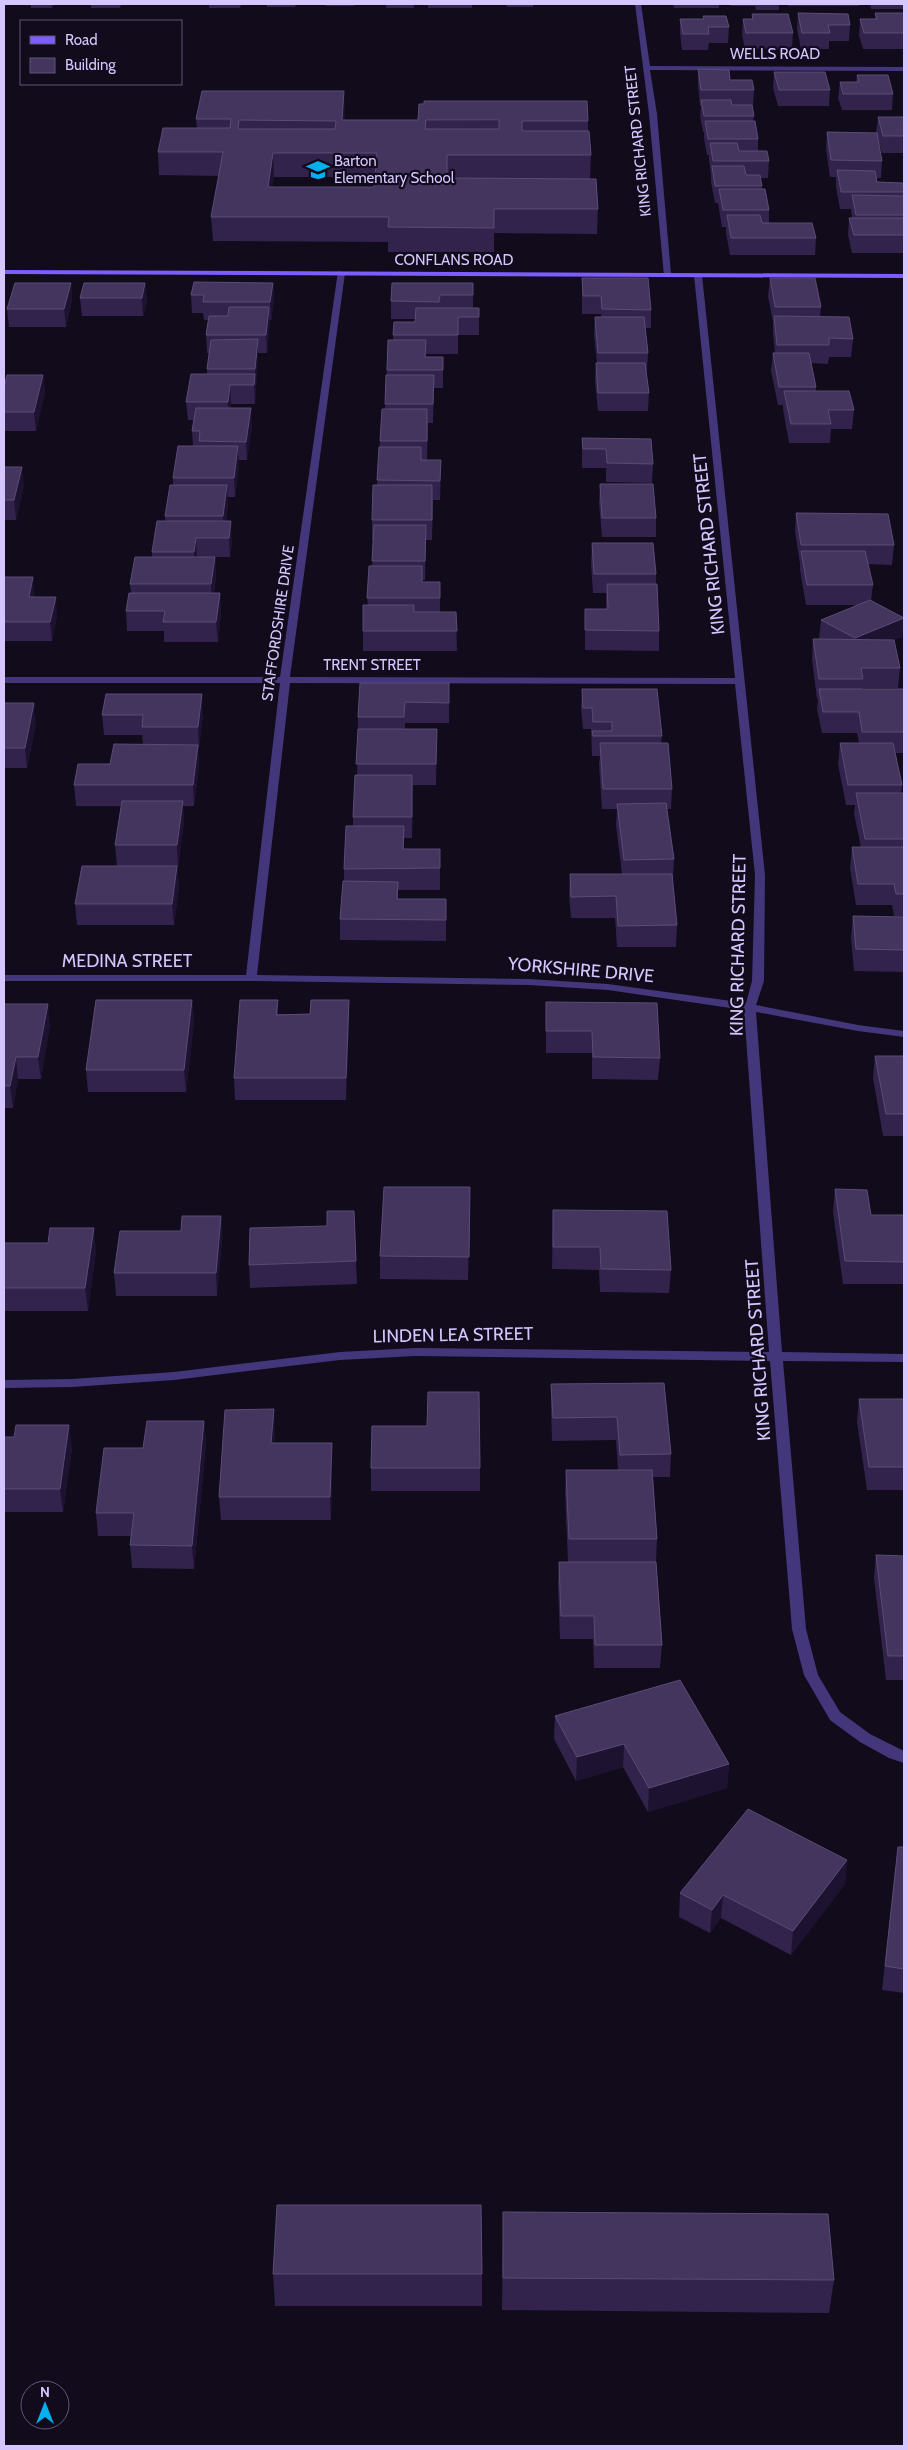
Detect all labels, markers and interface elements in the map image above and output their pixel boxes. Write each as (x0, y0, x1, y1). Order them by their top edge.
legend (20, 20, 182, 85)
text: Road (65, 31, 98, 49)
street label: WELLS ROAD (730, 45, 820, 63)
text: Building (65, 56, 116, 74)
street label: KING RICHARD STREET (621, 64, 655, 218)
place label: Barton Elementary School (334, 152, 455, 187)
school or university icon: Barton Elementary School (305, 157, 331, 183)
street label: CONFLANS ROAD (394, 251, 514, 269)
street label: KING RICHARD STREET (688, 452, 729, 636)
street label: STAFFORDSHIRE DRIVE (258, 544, 298, 702)
street label: TRENT STREET (323, 656, 421, 674)
street label: KING RICHARD STREET (725, 853, 751, 1036)
street label: MEDINA STREET (62, 950, 193, 972)
street label: YORKSHIRE DRIVE (506, 953, 655, 987)
street label: KING RICHARD STREET (741, 1258, 775, 1442)
street label: LINDEN LEA STREET (372, 1323, 534, 1347)
north arrow (20, 2380, 70, 2430)
text: N (40, 2383, 50, 2401)

